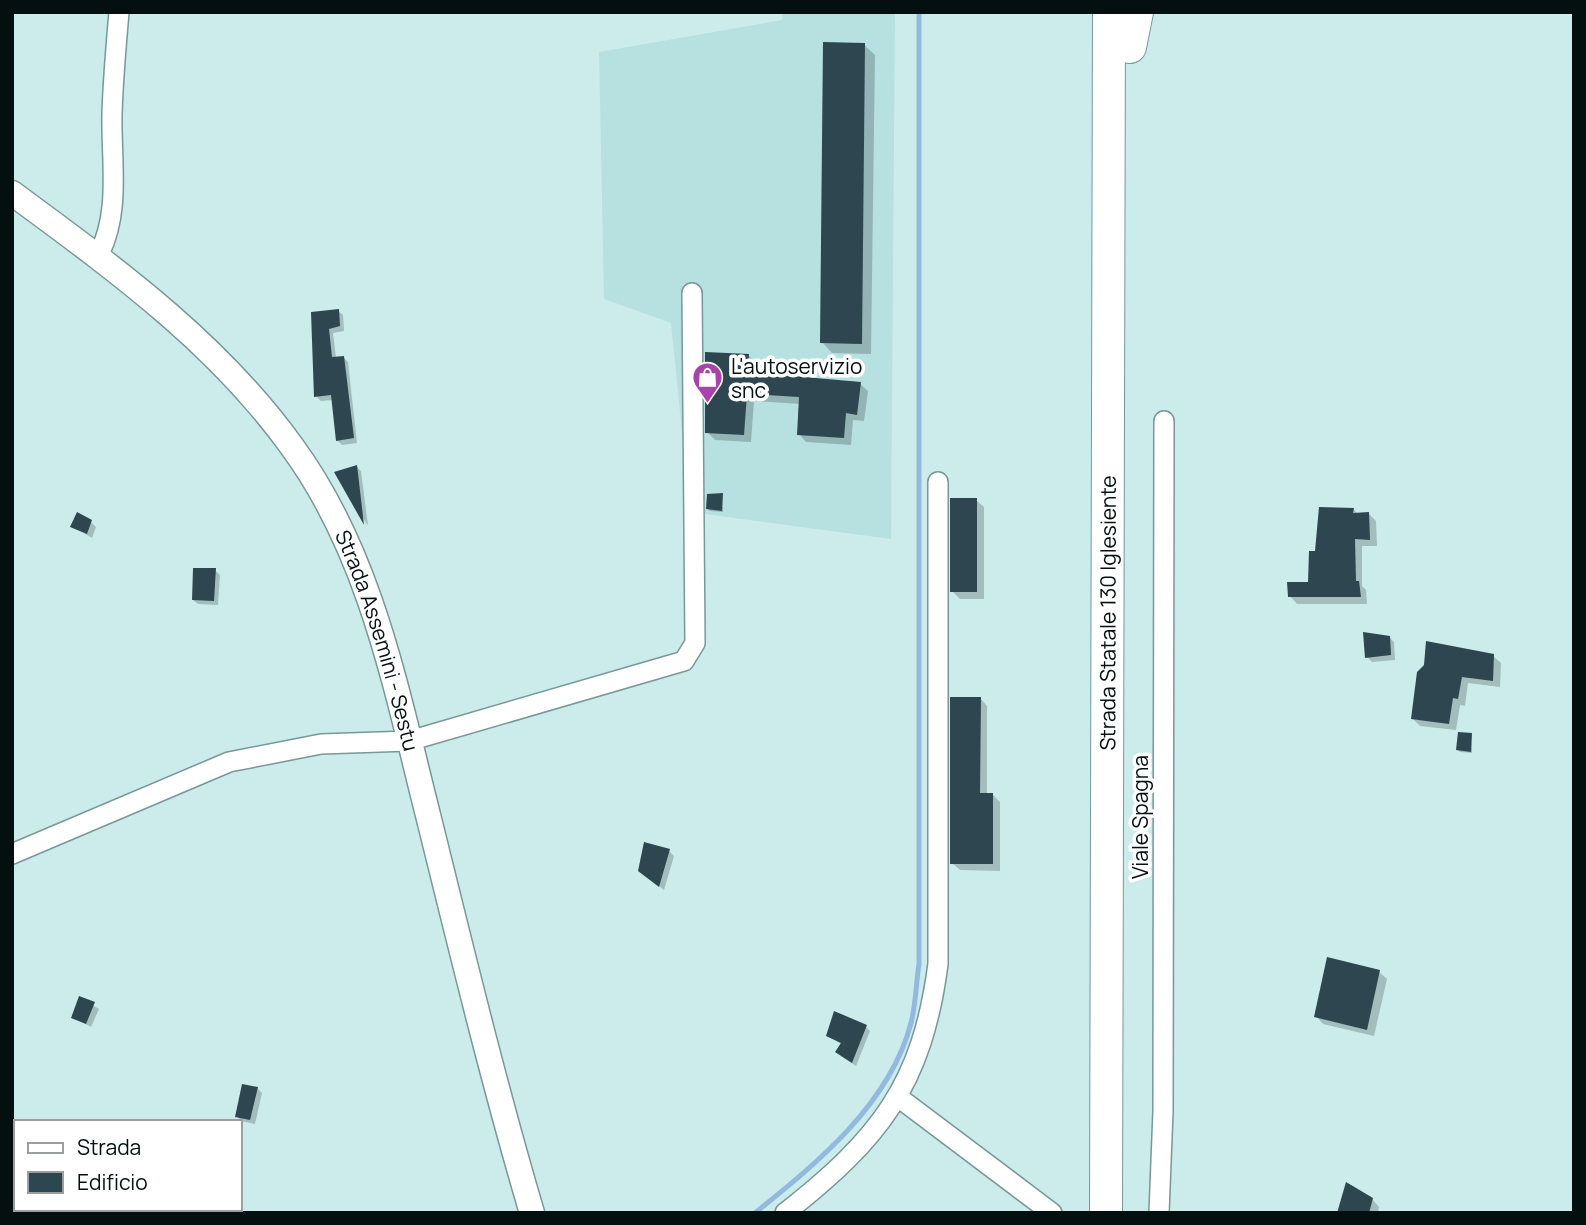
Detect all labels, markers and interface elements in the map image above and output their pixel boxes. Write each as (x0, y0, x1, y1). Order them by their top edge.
place label: L'autoservizio snc (731, 352, 862, 404)
shop icon: L'autoservizio snc (691, 361, 725, 405)
street label: Strada Statale 130 Iglesiente (1093, 475, 1122, 751)
street label: Strada Assemini - Sestu (329, 525, 426, 754)
street label: Viale Spagna (1126, 755, 1154, 879)
legend (14, 1120, 242, 1211)
text: Strada (77, 1133, 141, 1161)
text: Edificio (77, 1168, 148, 1196)

